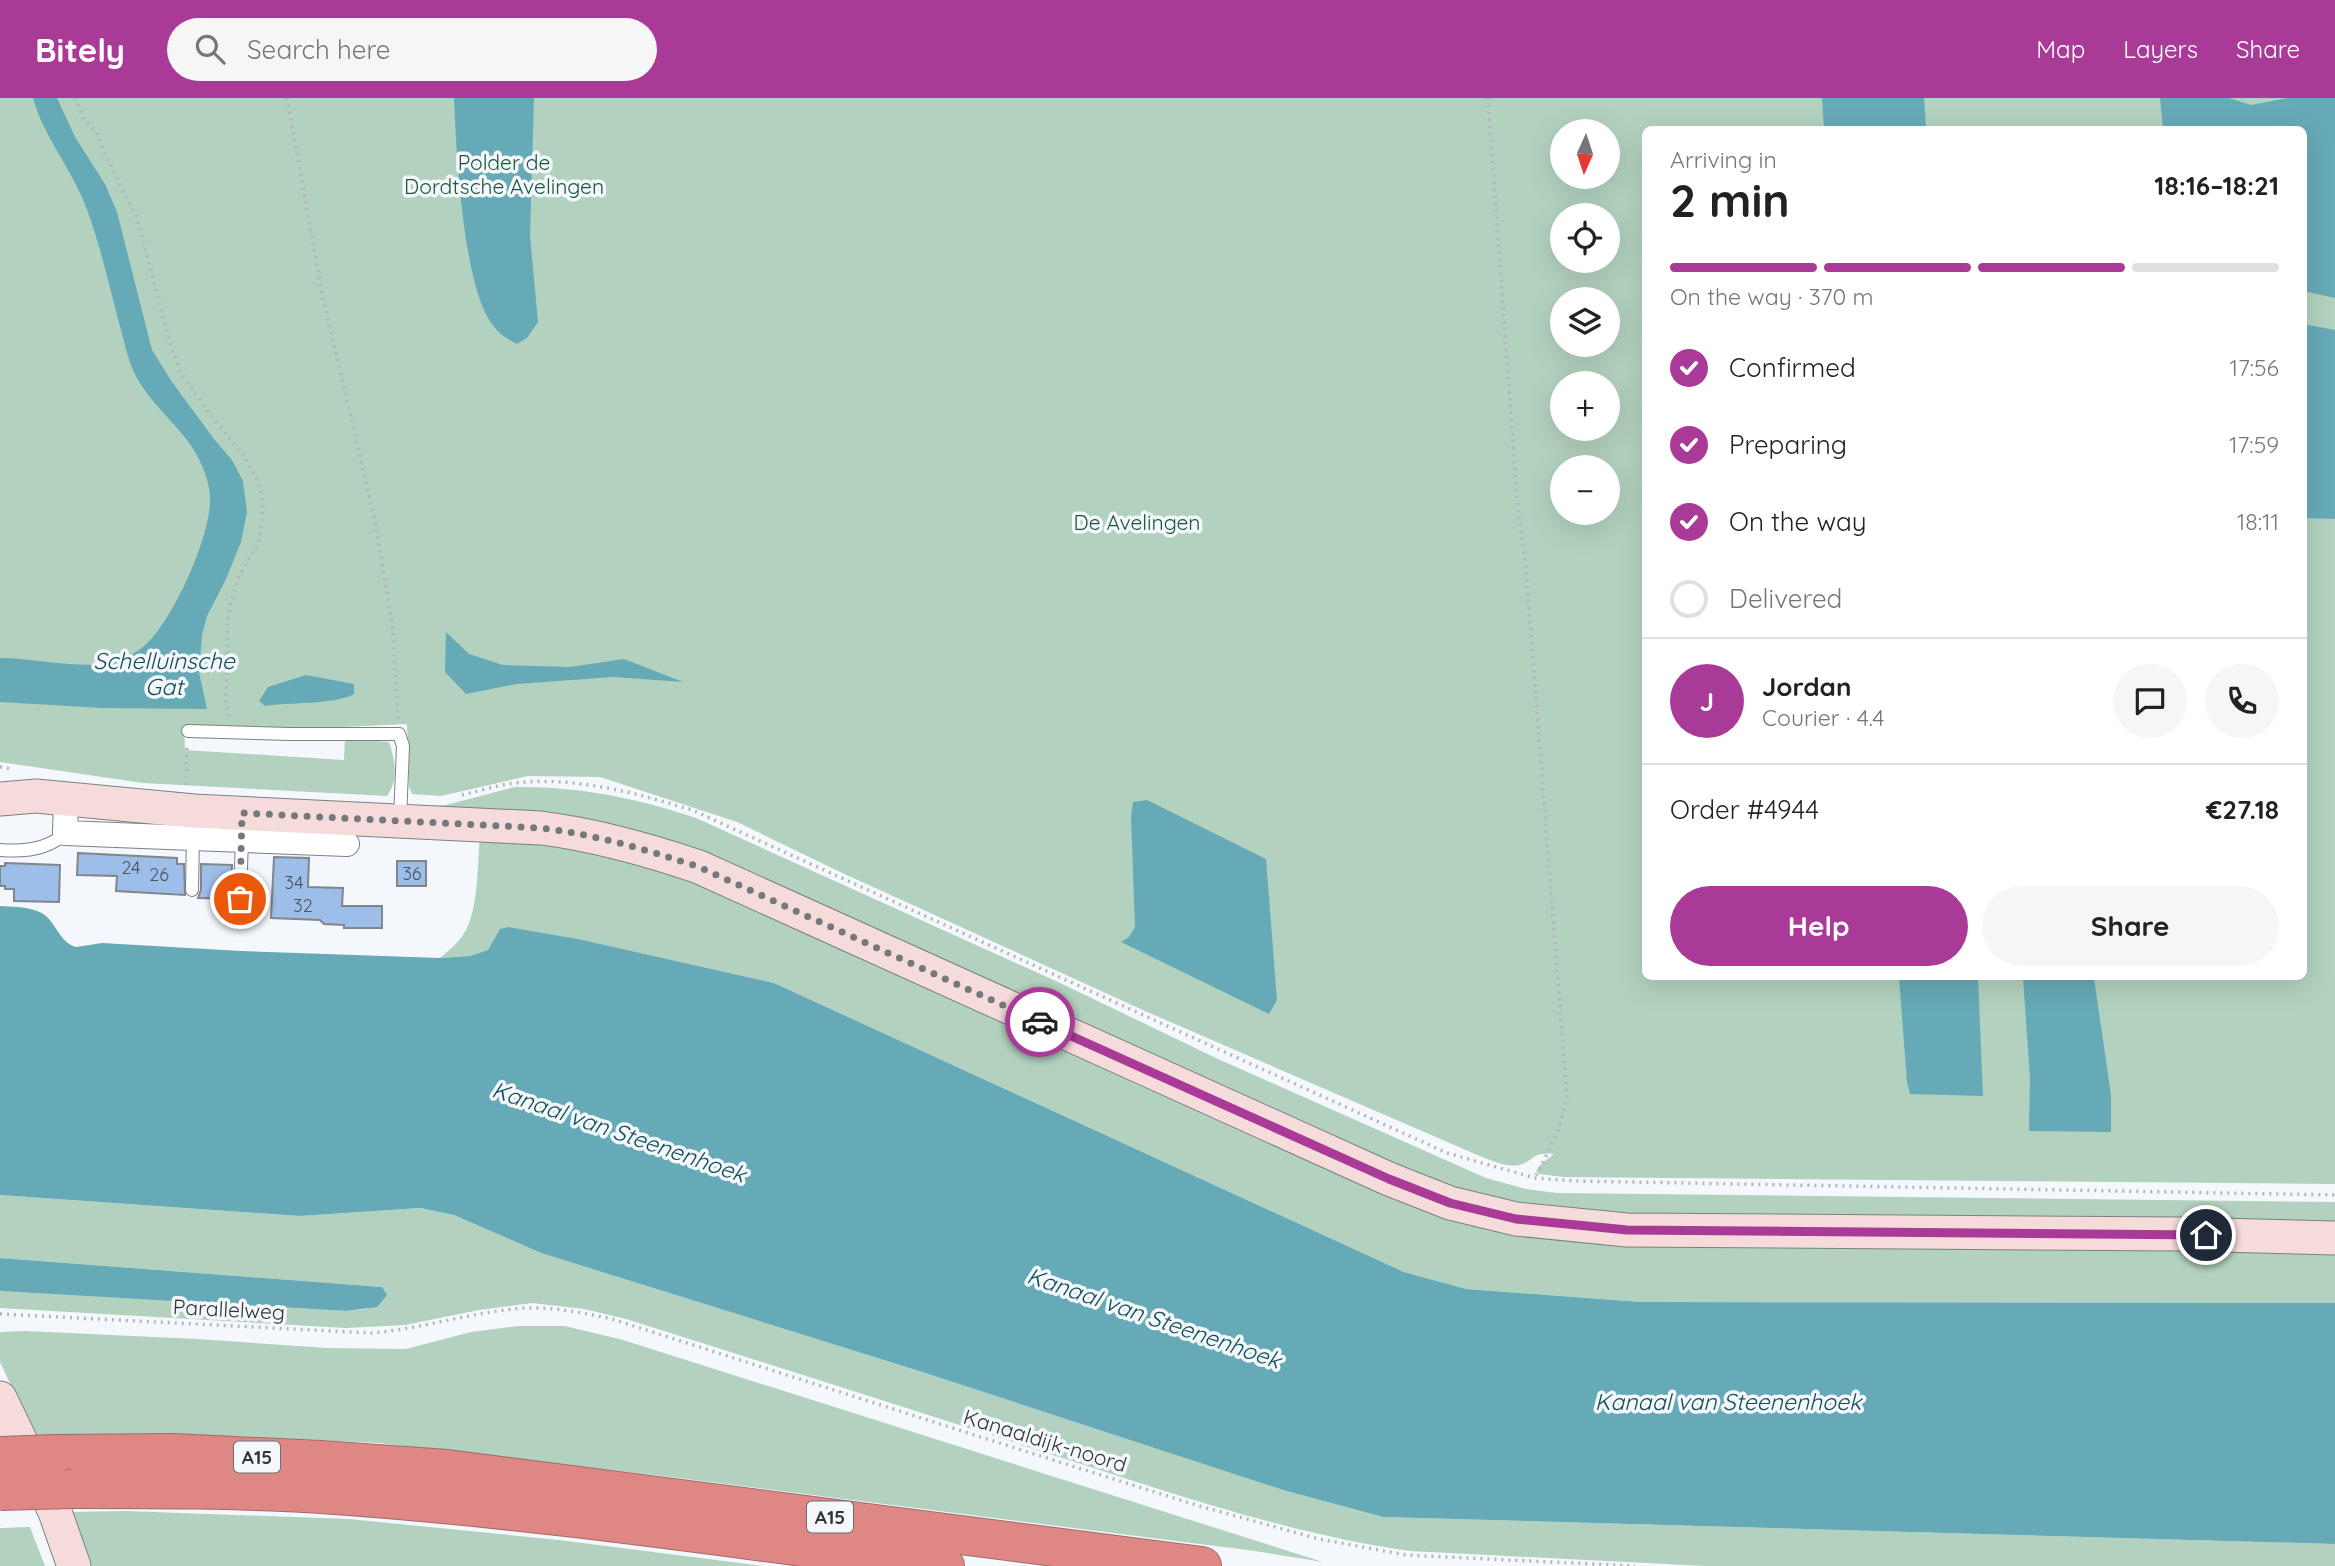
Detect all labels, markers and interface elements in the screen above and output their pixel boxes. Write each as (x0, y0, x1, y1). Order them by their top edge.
search box (167, 18, 657, 81)
text: Bitely (35, 29, 125, 70)
icon: search (191, 30, 229, 68)
text: Search here (247, 33, 391, 66)
text: Map (2036, 34, 2085, 64)
text: Layers (2123, 34, 2198, 64)
text: Share (2236, 34, 2300, 64)
north arrow (1550, 119, 1620, 189)
map controls (1550, 119, 1620, 525)
text: Arriving in (1670, 145, 1777, 174)
park label: Polder de Dordtsche Avelingen (404, 149, 604, 199)
text: 18:16–18:21 (2154, 169, 2279, 202)
text: 2 min (1670, 171, 1790, 229)
button: locate (1550, 203, 1620, 273)
text: On the way · 370 m (1670, 282, 1874, 311)
button: layers (1550, 287, 1620, 357)
icon: check (1670, 349, 1708, 387)
text: Confirmed (1729, 351, 1856, 384)
text: 17:56 (2229, 353, 2279, 382)
button: + (1550, 371, 1620, 441)
icon: check (1670, 426, 1708, 464)
text: Preparing (1729, 428, 1847, 461)
text: 17:59 (2229, 430, 2279, 459)
button: − (1550, 455, 1620, 525)
icon: check (1670, 503, 1708, 541)
text: On the way (1729, 505, 1867, 538)
text: 18:11 (2237, 507, 2279, 536)
park label: De Avelingen (1074, 509, 1200, 535)
text: Delivered (1729, 582, 1842, 615)
water label: Schelluinsche Gat (93, 646, 236, 701)
button: chat (2113, 664, 2187, 738)
button: phone (2205, 664, 2279, 738)
text: Jordan (1762, 670, 1851, 703)
text: J (1700, 685, 1714, 718)
text: Courier · 4.4 (1762, 703, 1884, 732)
text: Order #4944 (1670, 793, 1819, 826)
text: €27.18 (2206, 793, 2279, 826)
house number: 24 (121, 856, 141, 879)
house number: 36 (402, 862, 422, 885)
house number: 26 (149, 863, 169, 886)
pin (210, 869, 270, 929)
house number: 34 (285, 871, 303, 894)
icon: bag (221, 880, 259, 918)
button: Help (1670, 886, 1968, 966)
button: Share (1982, 886, 2279, 966)
house number: 32 (293, 894, 313, 917)
courier (1005, 987, 1075, 1057)
icon: car (1021, 1003, 1059, 1041)
water label: Kanaal van Steenenhoek (488, 1074, 751, 1189)
pin (2176, 1205, 2236, 1265)
icon: home (2187, 1216, 2225, 1254)
water label: Kanaal van Steenenhoek (1023, 1260, 1286, 1375)
street label: Parallelweg (172, 1293, 286, 1325)
water label: Kanaal van Steenenhoek (1595, 1387, 1863, 1416)
street label: Kanaaldijk-noord (960, 1403, 1130, 1477)
road number: A15 (234, 1442, 280, 1472)
road number: A15 (807, 1502, 853, 1532)

